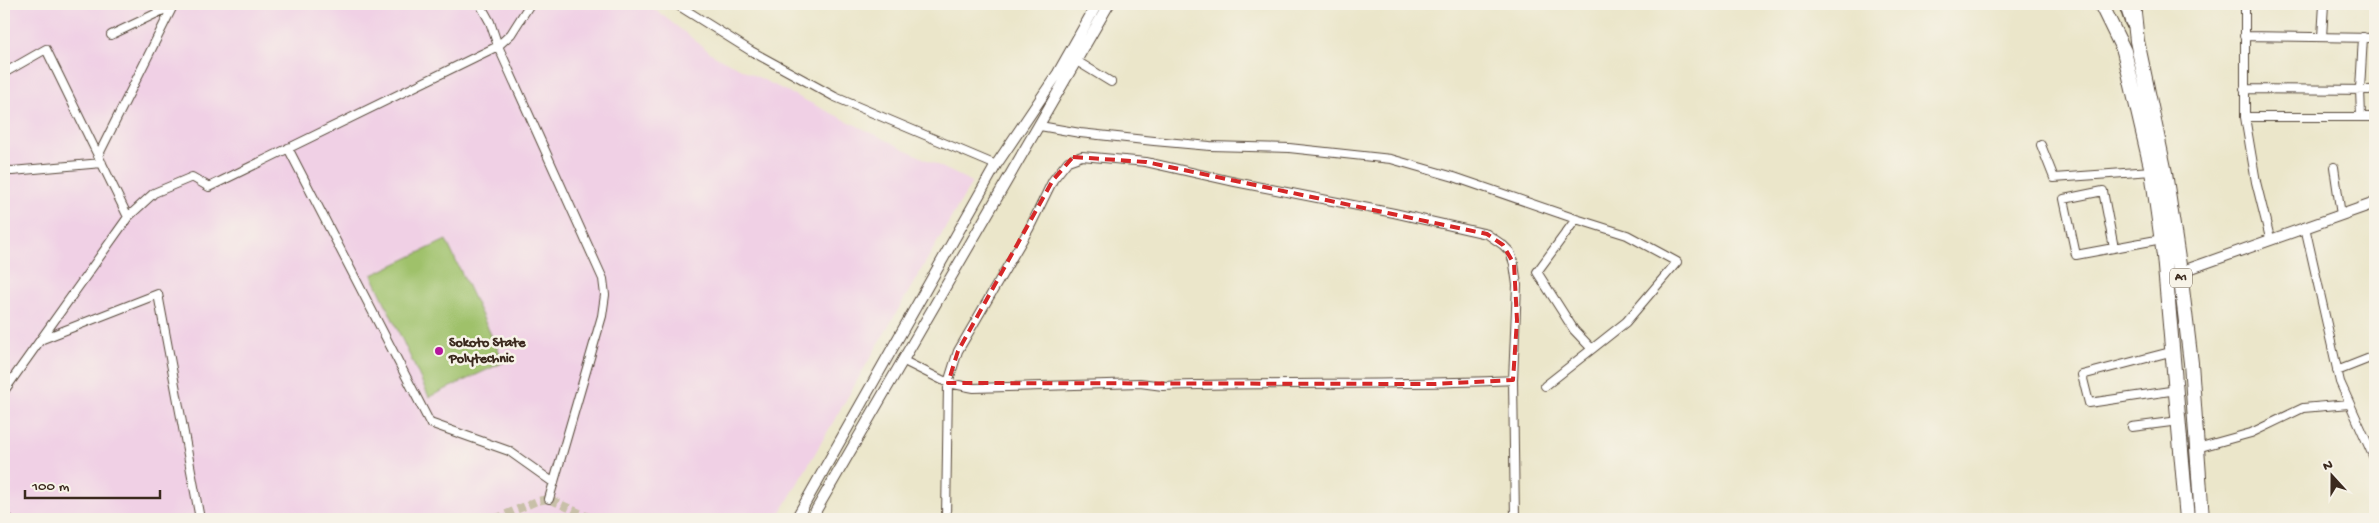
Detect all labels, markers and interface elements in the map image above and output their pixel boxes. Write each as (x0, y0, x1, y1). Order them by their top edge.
road number: A1 (2170, 268, 2192, 288)
place label: Sokoto State Polytechnic (448, 335, 526, 368)
marker: Sokoto State Polytechnic (433, 345, 445, 357)
north arrow (2306, 450, 2356, 500)
text: N (2321, 457, 2336, 476)
scale bar (25, 468, 160, 500)
text: 100 m (31, 478, 70, 496)

